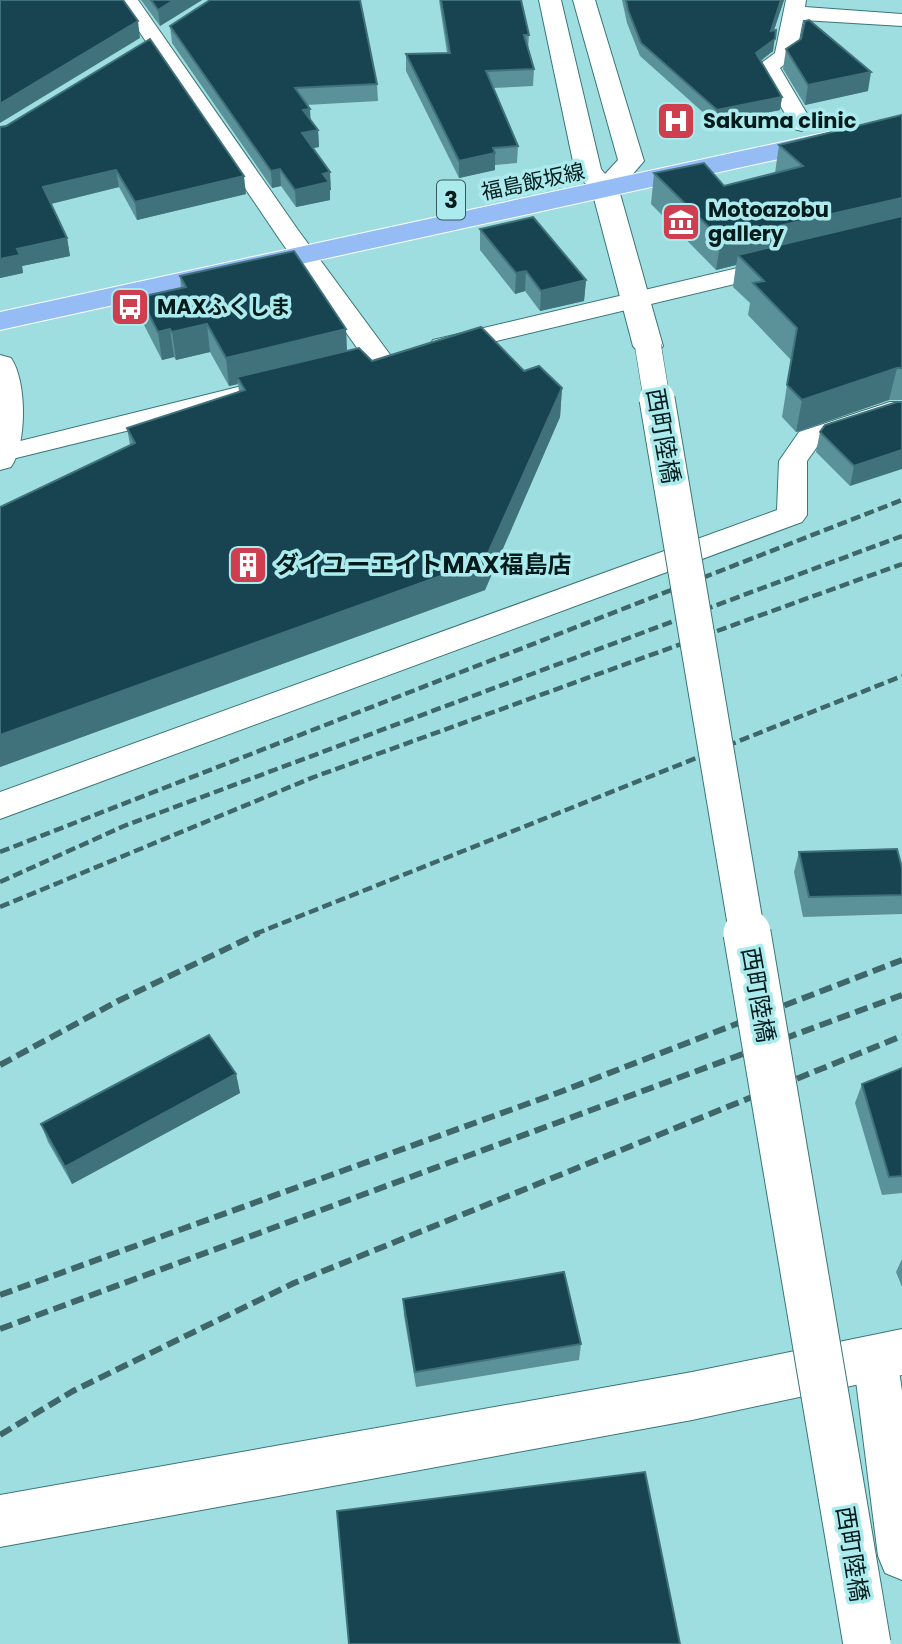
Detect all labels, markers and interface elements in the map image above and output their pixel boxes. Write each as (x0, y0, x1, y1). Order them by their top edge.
hospital icon: Sakuma clinic (655, 100, 697, 142)
place label: Sakuma clinic (703, 106, 857, 135)
street label: 福島飯坂線 (479, 156, 587, 207)
road number: 3 (437, 181, 465, 220)
place label: Motoazobu gallery (708, 195, 829, 248)
museum icon: Motoazobu gallery (660, 201, 702, 243)
bus stop icon: MAXふくしま (109, 286, 151, 328)
place label: MAXふくしま (157, 292, 291, 321)
street label: 西町陸橋 (639, 386, 688, 486)
building icon: ダイユーエイトMAX福島店 (227, 544, 269, 586)
place label: ダイユーエイトMAX福島店 (275, 548, 571, 581)
street label: 西町陸橋 (734, 945, 783, 1045)
street label: 西町陸橋 (829, 1504, 876, 1604)

